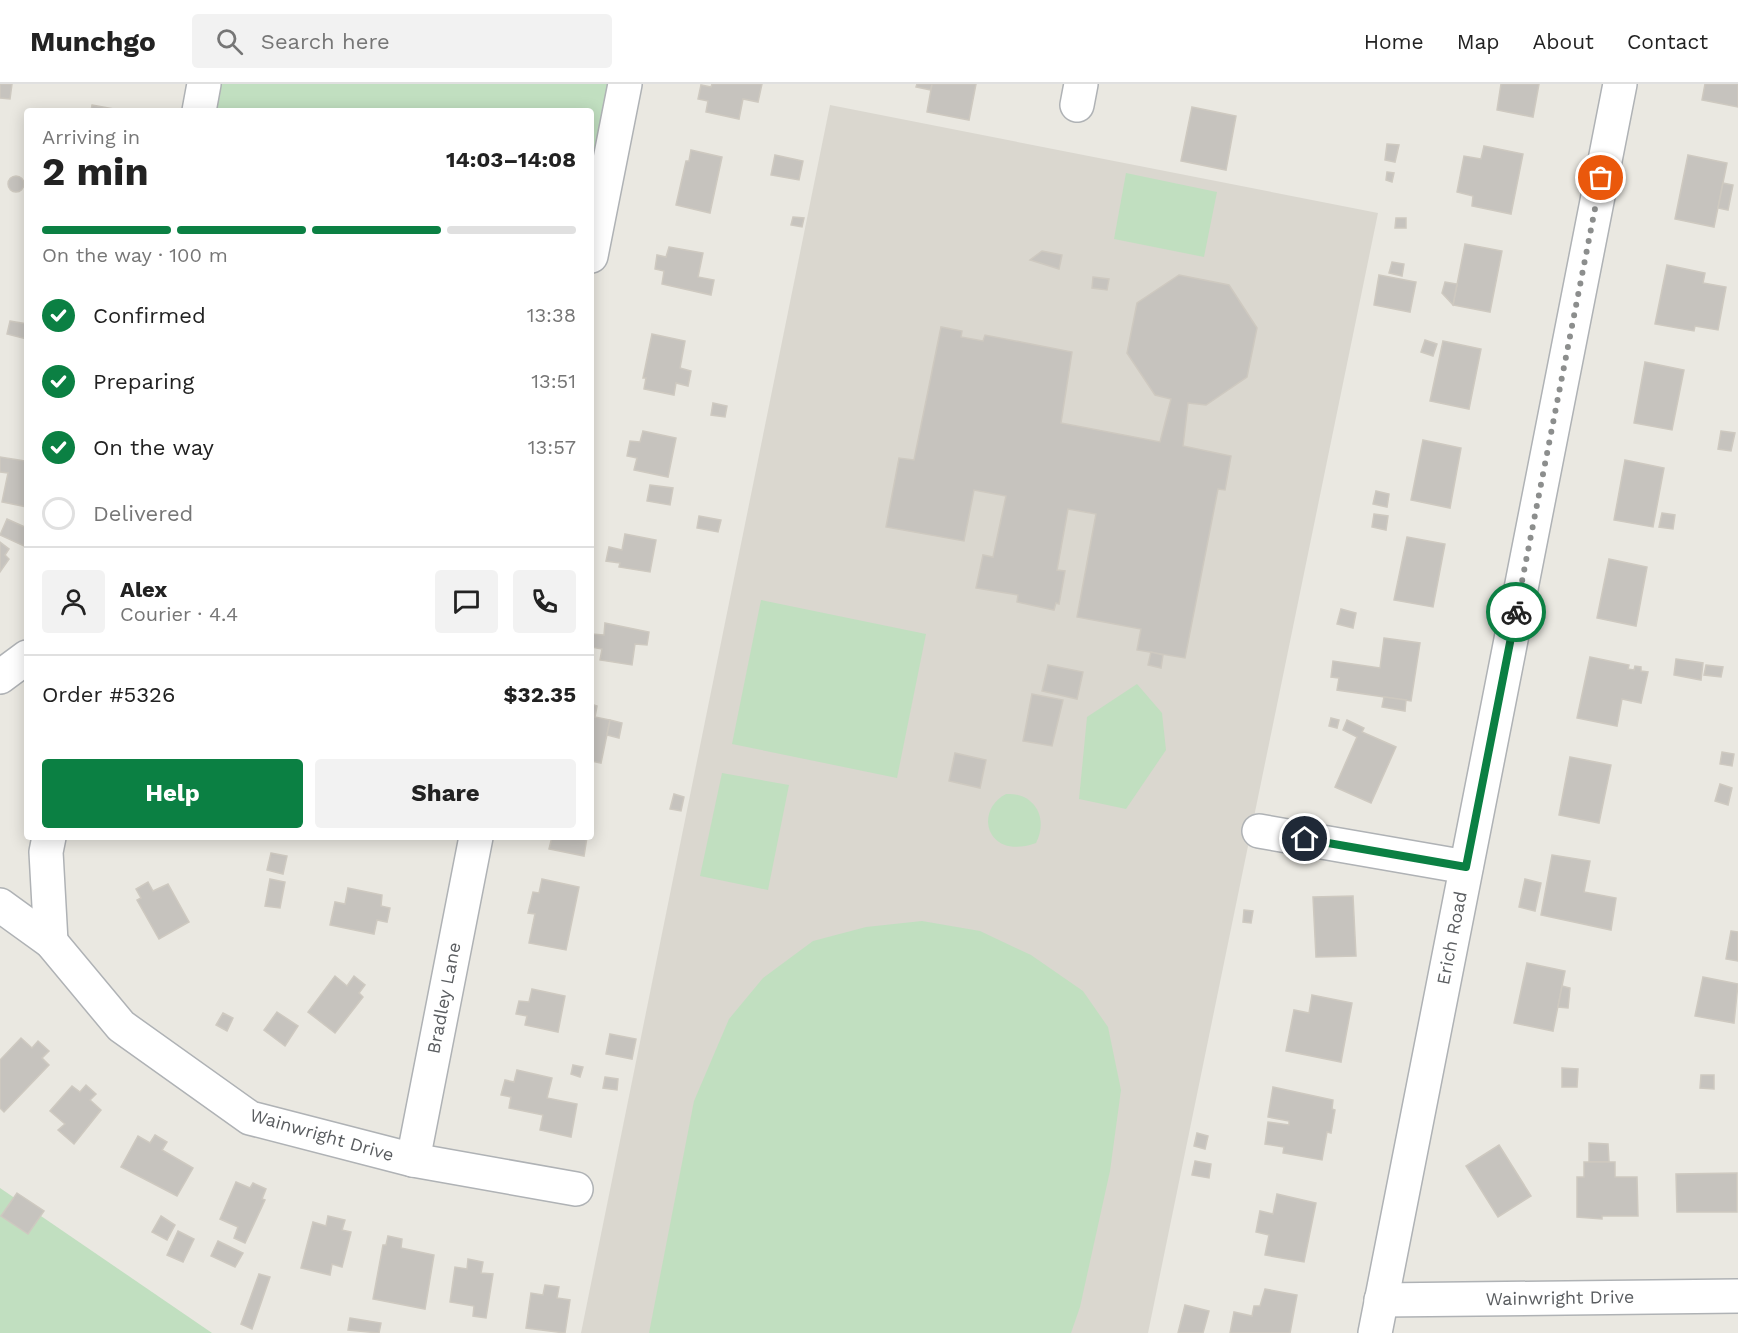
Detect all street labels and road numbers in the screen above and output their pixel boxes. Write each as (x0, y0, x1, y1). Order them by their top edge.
street label: Erich Road (1432, 889, 1471, 986)
street label: Bradley Lane (422, 940, 465, 1055)
street label: Wainwright Drive (248, 1104, 397, 1165)
street label: Wainwright Drive (1485, 1286, 1635, 1309)

